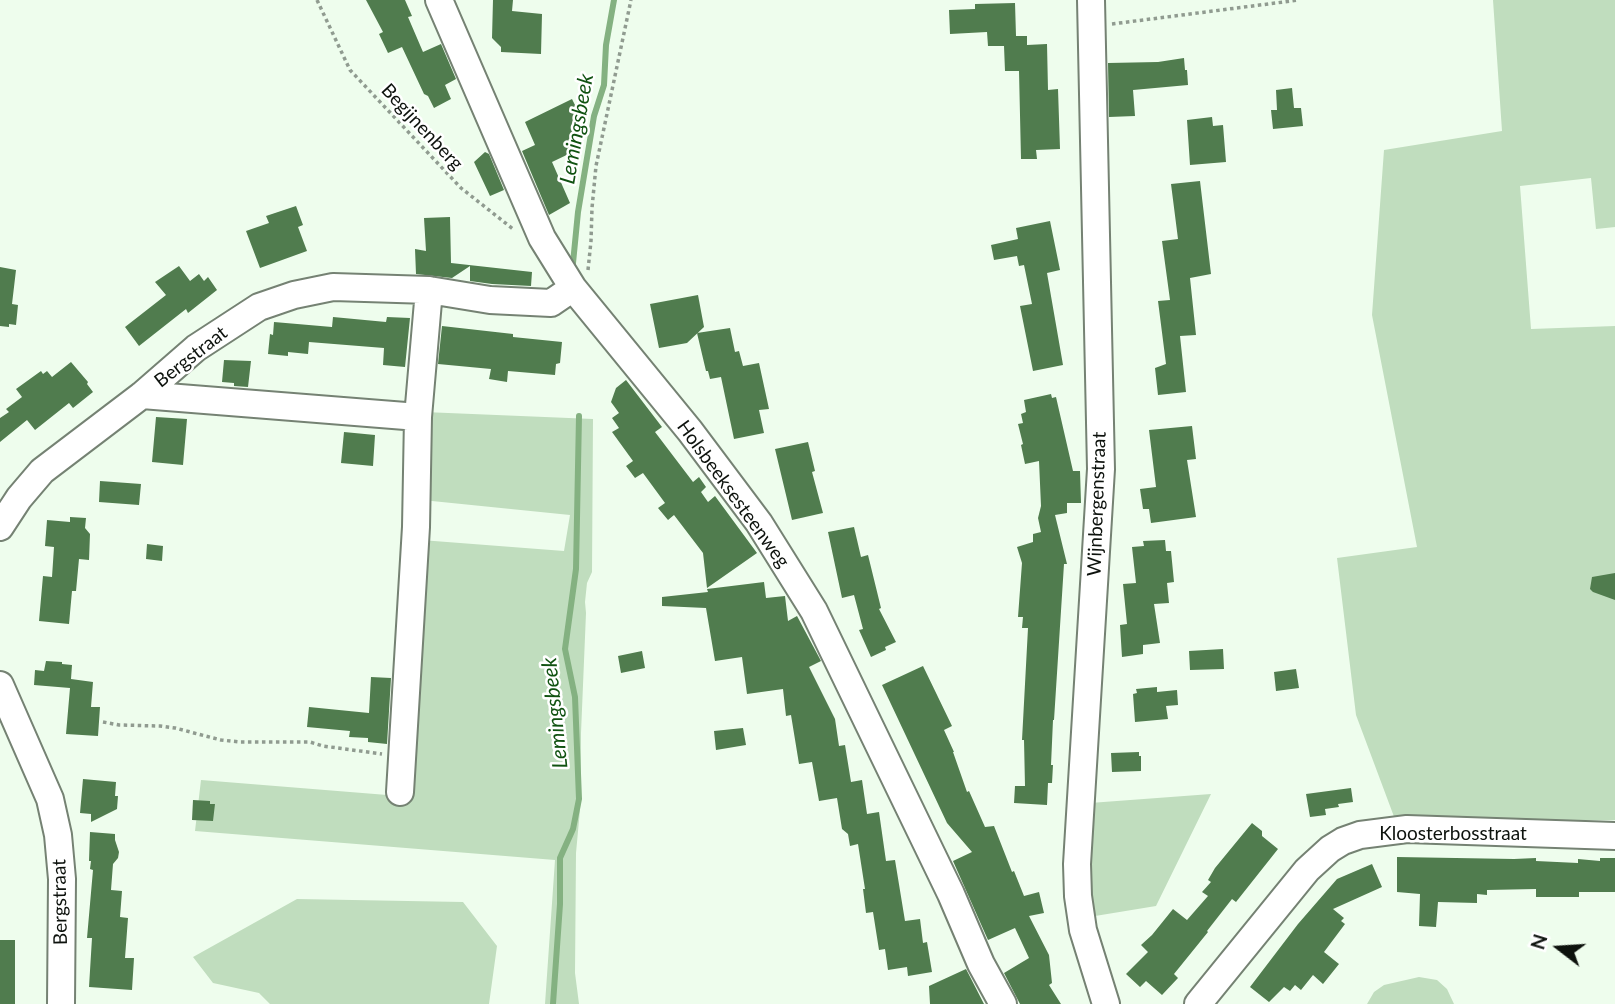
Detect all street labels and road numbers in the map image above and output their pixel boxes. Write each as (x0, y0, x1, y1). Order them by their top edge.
street label: Begijnenberg (376, 79, 468, 175)
street label: Bergstraat (150, 322, 232, 392)
street label: Holsbeeksesteenweg (672, 416, 794, 572)
street label: Wijnbergenstraat (1083, 431, 1111, 577)
street label: Kloosterbosstraat (1379, 823, 1527, 845)
street label: Bergstraat (48, 859, 72, 945)

